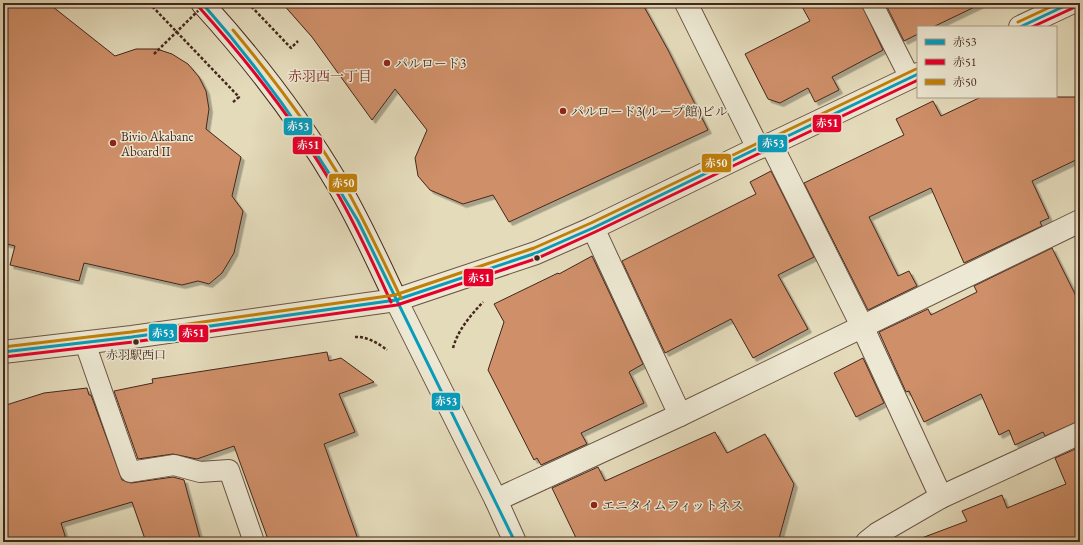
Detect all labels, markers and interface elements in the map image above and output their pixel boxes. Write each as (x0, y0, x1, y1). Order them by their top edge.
legend (917, 26, 1057, 98)
text: 赤53 (953, 34, 977, 50)
text: 赤51 (953, 54, 977, 70)
place label: パルロード3 (395, 55, 466, 72)
marker: パルロード3 (382, 58, 392, 68)
district label: 赤羽西一丁目 (288, 67, 372, 85)
text: 赤50 (953, 74, 977, 90)
place label: パルロード3(ループ館)ビル (571, 103, 728, 120)
marker: パルロード3(ループ館)ビル (558, 106, 568, 116)
line badge: 赤51 (812, 114, 842, 133)
text: 赤51 (816, 116, 838, 130)
line badge: 赤53 (283, 117, 313, 136)
text: 赤53 (287, 119, 309, 133)
place label: Bivio Akabane Aboard II (120, 128, 194, 160)
line badge: 赤53 (757, 134, 788, 153)
line badge: 赤51 (292, 136, 323, 155)
text: 赤53 (762, 136, 784, 150)
marker: Bivio Akabane Aboard II (108, 138, 118, 148)
text: 赤51 (297, 138, 319, 152)
line badge: 赤50 (701, 153, 732, 173)
text: 赤50 (705, 156, 727, 170)
line badge: 赤50 (328, 173, 358, 193)
text: 赤50 (332, 176, 354, 190)
unlabelled marker (532, 253, 542, 263)
line badge: 赤51 (463, 268, 494, 287)
text: 赤51 (468, 271, 490, 285)
line badge: 赤53 (148, 323, 178, 342)
line badge: 赤51 (178, 324, 209, 343)
text: 赤53 (152, 326, 174, 340)
text: 赤51 (182, 326, 204, 340)
marker: 赤羽駅西口 (131, 337, 141, 347)
place label: 赤羽駅西口 (106, 347, 166, 363)
line badge: 赤53 (431, 392, 461, 411)
text: 赤53 (435, 394, 457, 408)
place label: エニタイムフィットネス (602, 497, 744, 514)
marker: エニタイムフィットネス (589, 500, 599, 510)

